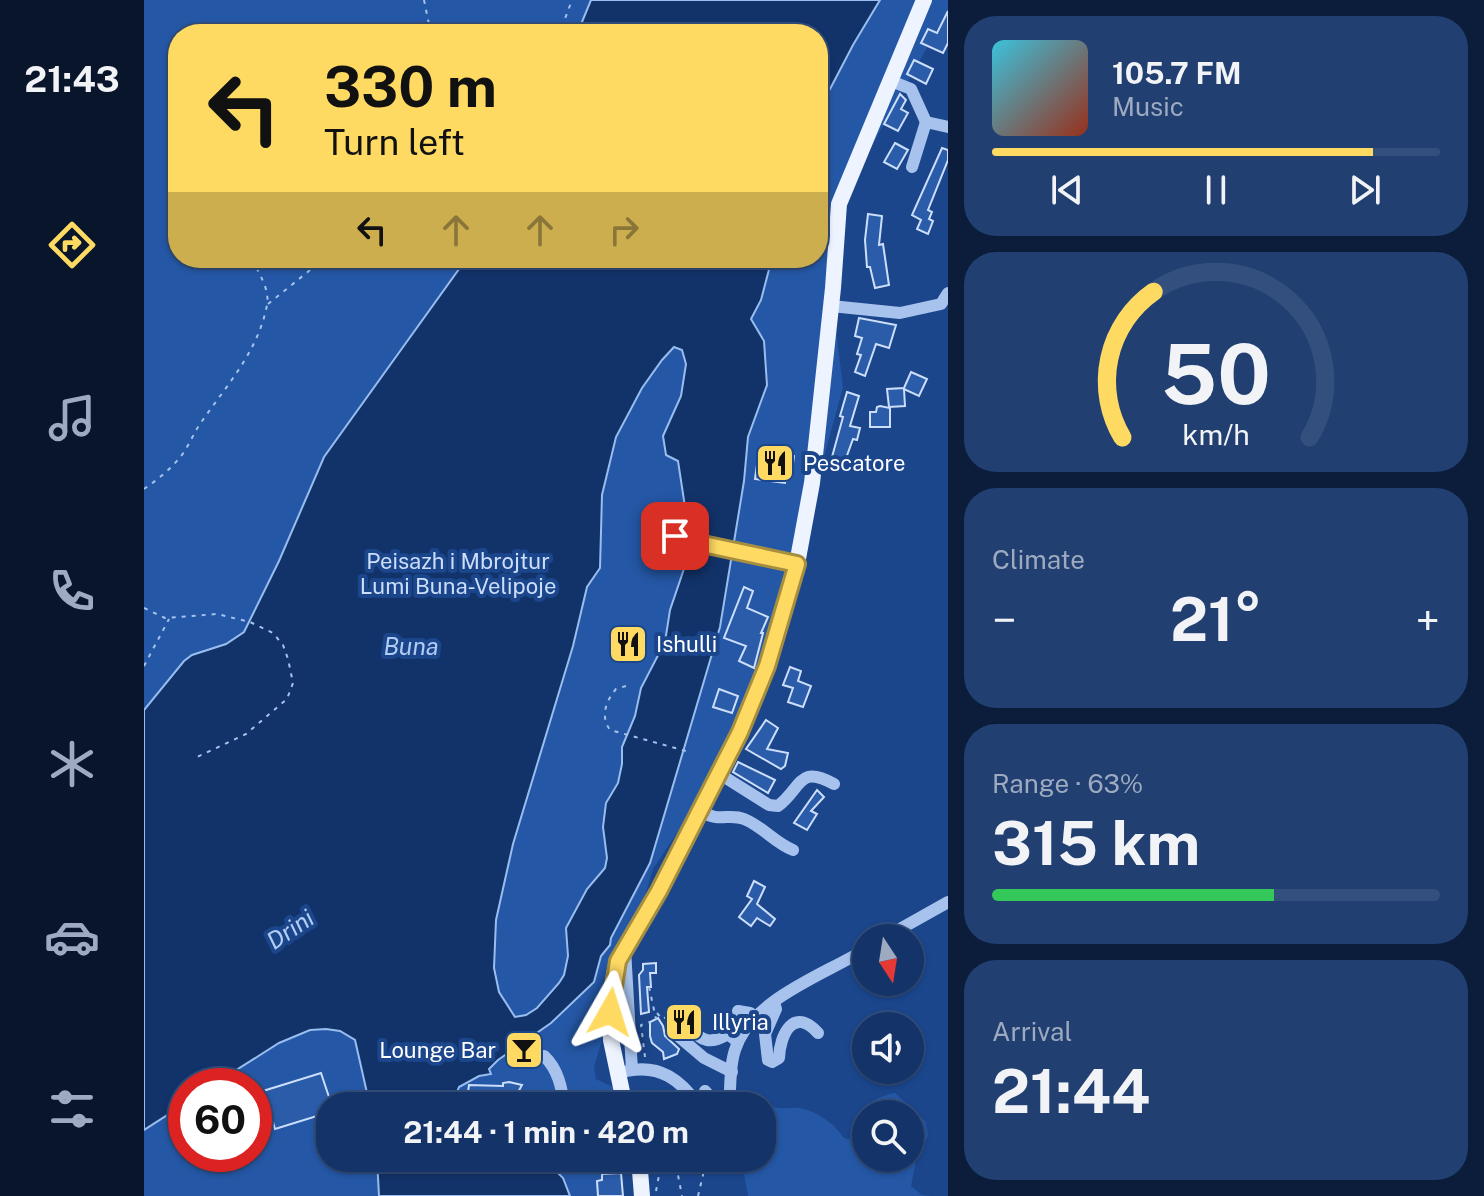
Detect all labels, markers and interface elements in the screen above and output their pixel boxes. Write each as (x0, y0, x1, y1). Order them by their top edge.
text: 330 m (324, 54, 497, 120)
text: 105.7 FM (1112, 55, 1242, 91)
icon: left (192, 56, 296, 160)
text: 21:43 (24, 58, 120, 100)
text: Music (1112, 91, 1184, 122)
text: Turn left (324, 121, 465, 163)
icon: previous (1045, 168, 1089, 212)
icon: pause (1194, 168, 1238, 212)
icon: next (1343, 168, 1387, 212)
icon: left (350, 208, 394, 252)
icon: ahead (434, 208, 478, 252)
icon: ahead (518, 208, 562, 252)
icon: right (602, 208, 646, 252)
icon: directions (44, 217, 100, 273)
text: 50 (1161, 325, 1271, 423)
icon: music (44, 390, 100, 446)
text: km/h (1182, 418, 1250, 451)
restaurant icon: Pescatore (754, 442, 796, 484)
place label: Pescatore (803, 450, 905, 476)
pin (641, 502, 709, 570)
icon: arrive (653, 514, 697, 558)
text: Climate (992, 544, 1085, 575)
park label: Peisazh i Mbrojtur Lumi Buna-Velipoje (360, 548, 556, 599)
icon: phone (44, 563, 100, 619)
text: 21° (1170, 584, 1262, 655)
text: − (992, 594, 1016, 646)
text: + (1416, 594, 1440, 646)
restaurant icon: Ishulli (607, 623, 649, 665)
place label: Ishulli (656, 631, 717, 657)
water label: Buna (383, 632, 439, 660)
icon: climate (44, 736, 100, 792)
text: Range · 63% (992, 768, 1143, 799)
text: 315 km (992, 808, 1200, 879)
water label: Drini (261, 903, 319, 955)
icon: car (44, 909, 100, 965)
north arrow (852, 924, 924, 996)
map controls (852, 924, 924, 1172)
position arrow (568, 970, 652, 1054)
restaurant icon: Illyria (663, 1001, 705, 1043)
place label: Illyria (712, 1009, 769, 1035)
button: sound (852, 1012, 924, 1084)
text: Arrival (992, 1016, 1072, 1047)
bar icon: Lounge Bar (503, 1029, 545, 1071)
place label: Lounge Bar (379, 1037, 496, 1063)
text: 21:44 (992, 1056, 1150, 1127)
speed limit sign: 60 (168, 1068, 272, 1172)
icon: filters (44, 1081, 100, 1137)
button: search (852, 1100, 924, 1172)
text: 21:44 · 1 min · 420 m (403, 1114, 689, 1150)

